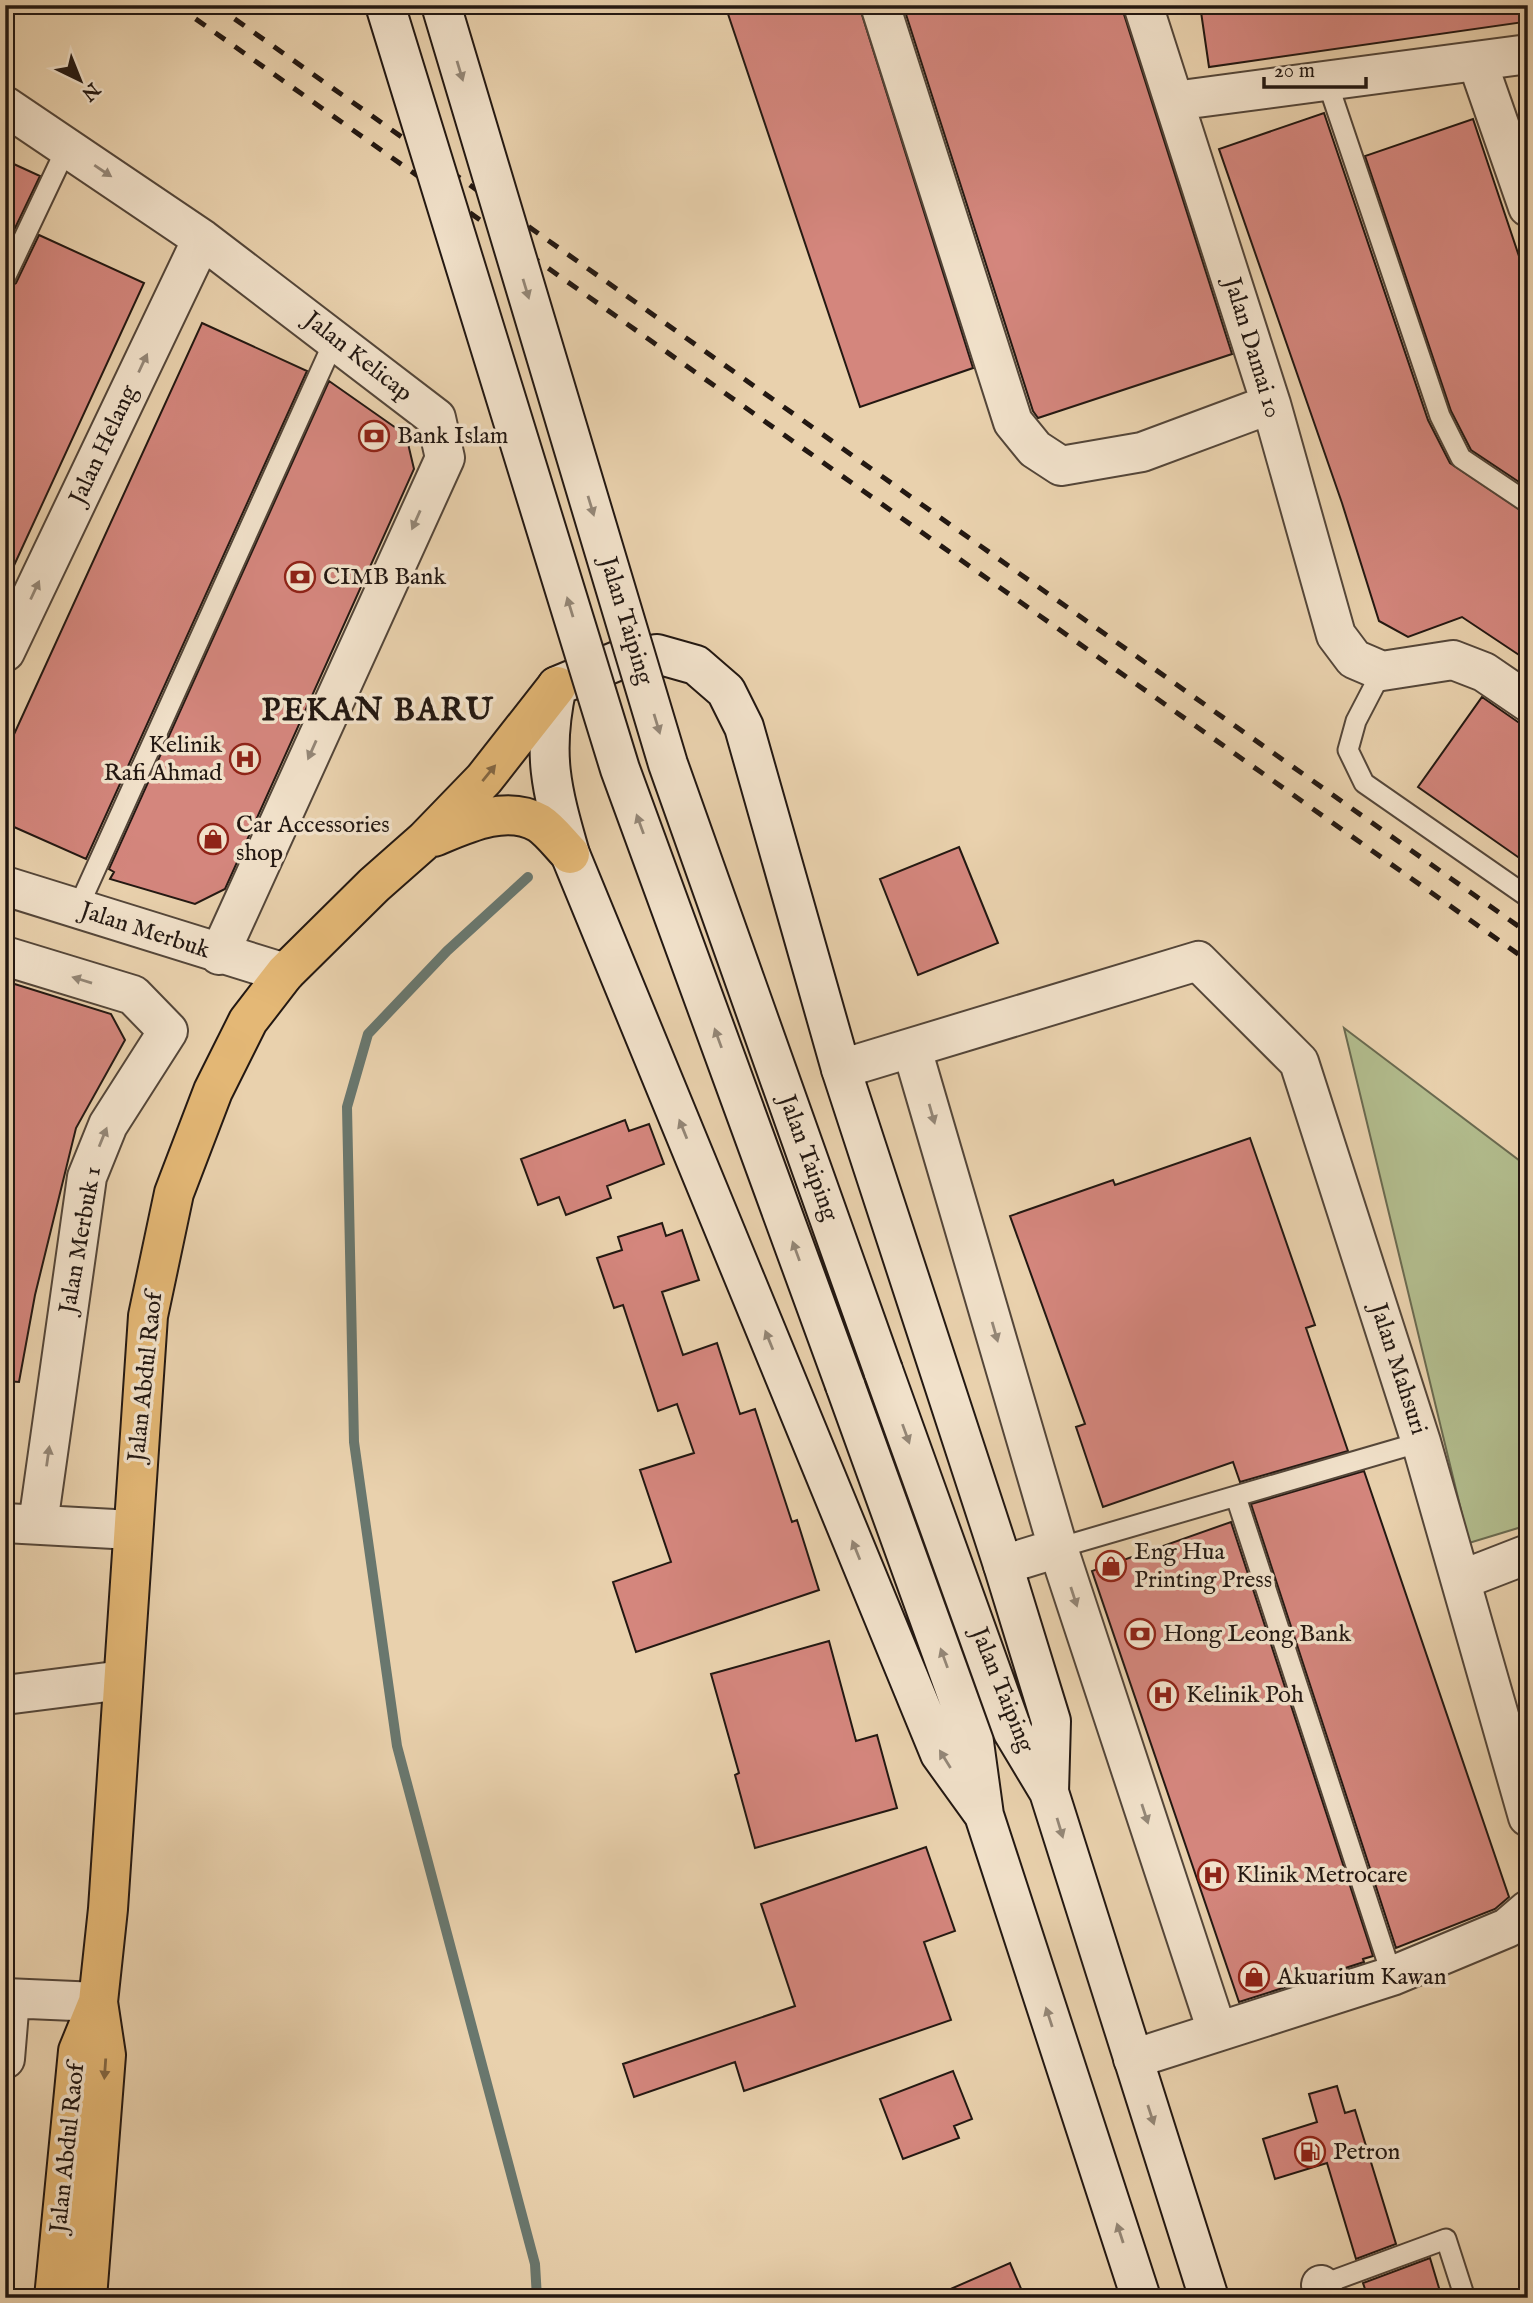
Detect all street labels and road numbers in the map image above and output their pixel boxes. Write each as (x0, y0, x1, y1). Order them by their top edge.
street label: Jalan Damai 10 (1215, 271, 1288, 422)
street label: Jalan Kelicap (295, 303, 419, 409)
street label: Jalan Helang (62, 379, 146, 513)
street label: Jalan Taiping (591, 550, 660, 690)
street label: Jalan Merbuk (73, 895, 214, 967)
street label: Jalan Taiping (770, 1088, 845, 1226)
street label: Jalan Merbuk 1 (52, 1164, 109, 1319)
street label: Jalan Abdul Raof (121, 1286, 171, 1466)
street label: Jalan Mahsuri (1361, 1297, 1434, 1439)
street label: Jalan Taiping (962, 1620, 1041, 1758)
street label: Jalan Abdul Raof (43, 2057, 93, 2237)

